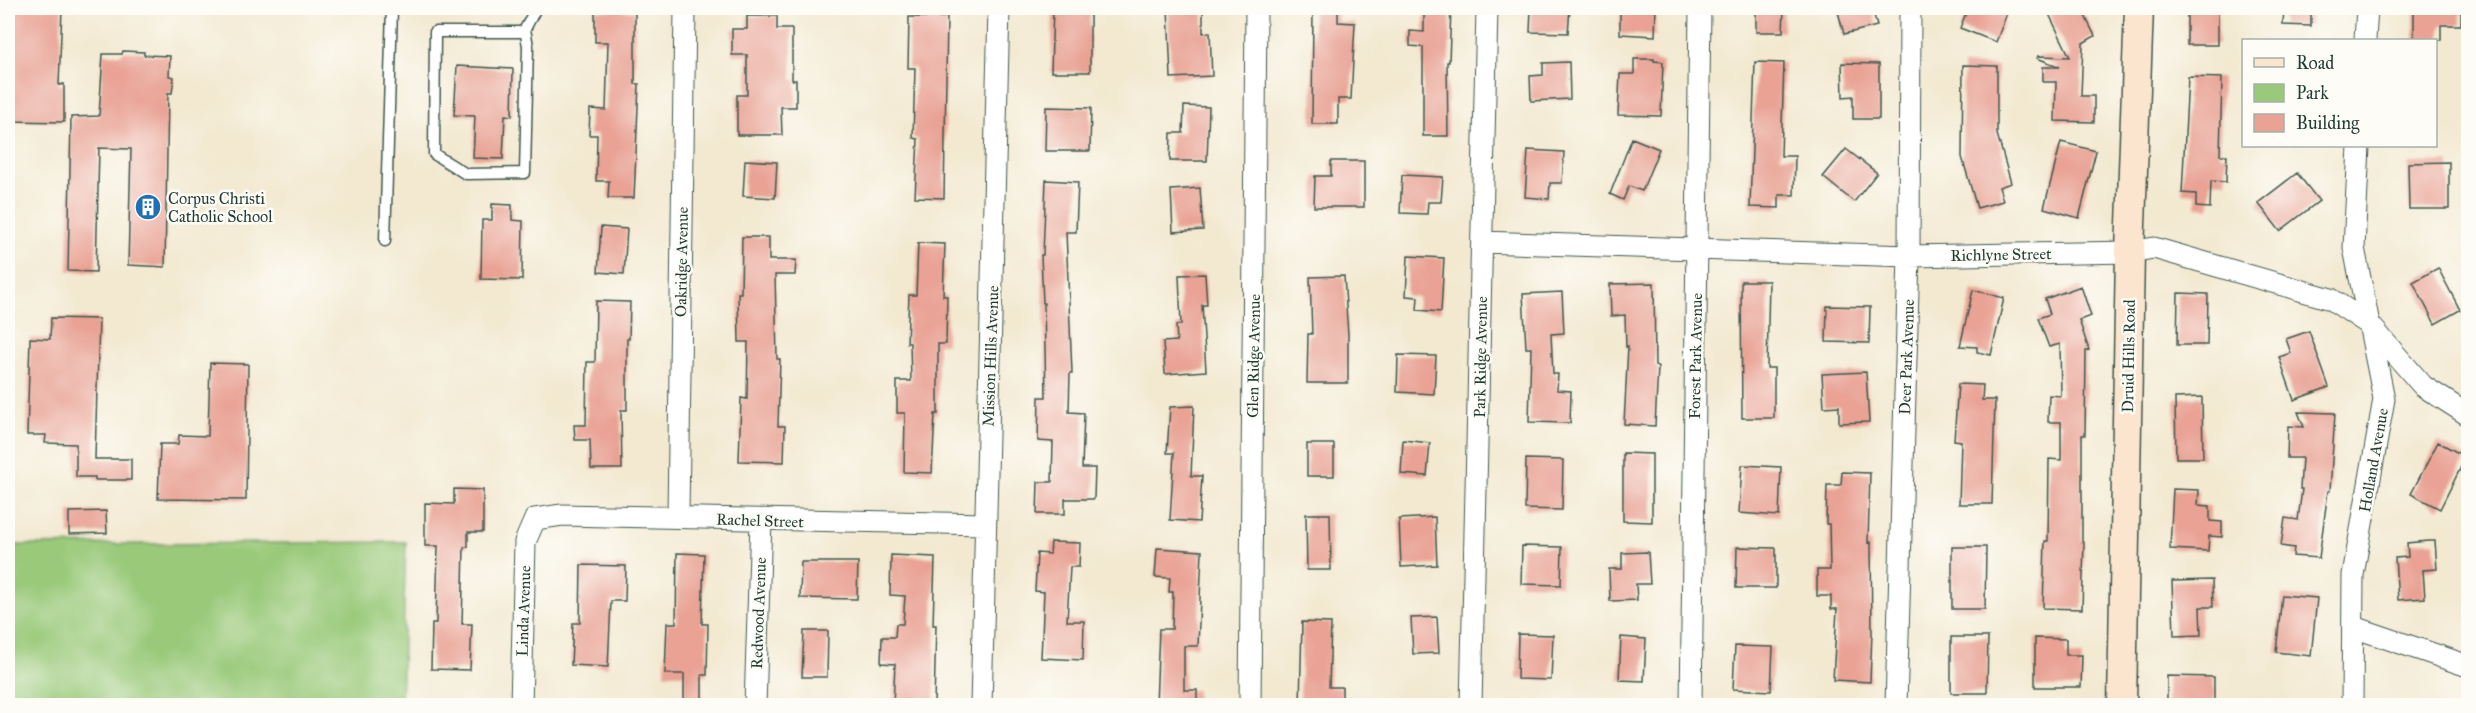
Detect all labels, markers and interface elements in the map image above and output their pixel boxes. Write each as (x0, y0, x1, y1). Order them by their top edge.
legend (2242, 39, 2437, 147)
text: Road (2296, 52, 2334, 74)
text: Park (2296, 82, 2329, 104)
text: Building (2296, 112, 2360, 135)
place label: Corpus Christi Catholic School (168, 189, 273, 226)
building icon: Corpus Christi Catholic School (133, 192, 163, 222)
street label: Oakridge Avenue (671, 206, 693, 317)
street label: Richlyne Street (1950, 244, 2052, 265)
street label: Mission Hills Avenue (979, 285, 1002, 427)
street label: Forest Park Avenue (1685, 292, 1706, 419)
street label: Glen Ridge Avenue (1243, 294, 1265, 418)
street label: Park Ridge Avenue (1470, 296, 1492, 418)
street label: Deer Park Avenue (1895, 298, 1918, 415)
street label: Druid Hills Road (2118, 299, 2139, 413)
street label: Holland Avenue (2355, 406, 2392, 514)
street label: Rachel Street (716, 509, 805, 532)
street label: Redwood Avenue (747, 556, 770, 669)
street label: Linda Avenue (512, 565, 535, 657)

